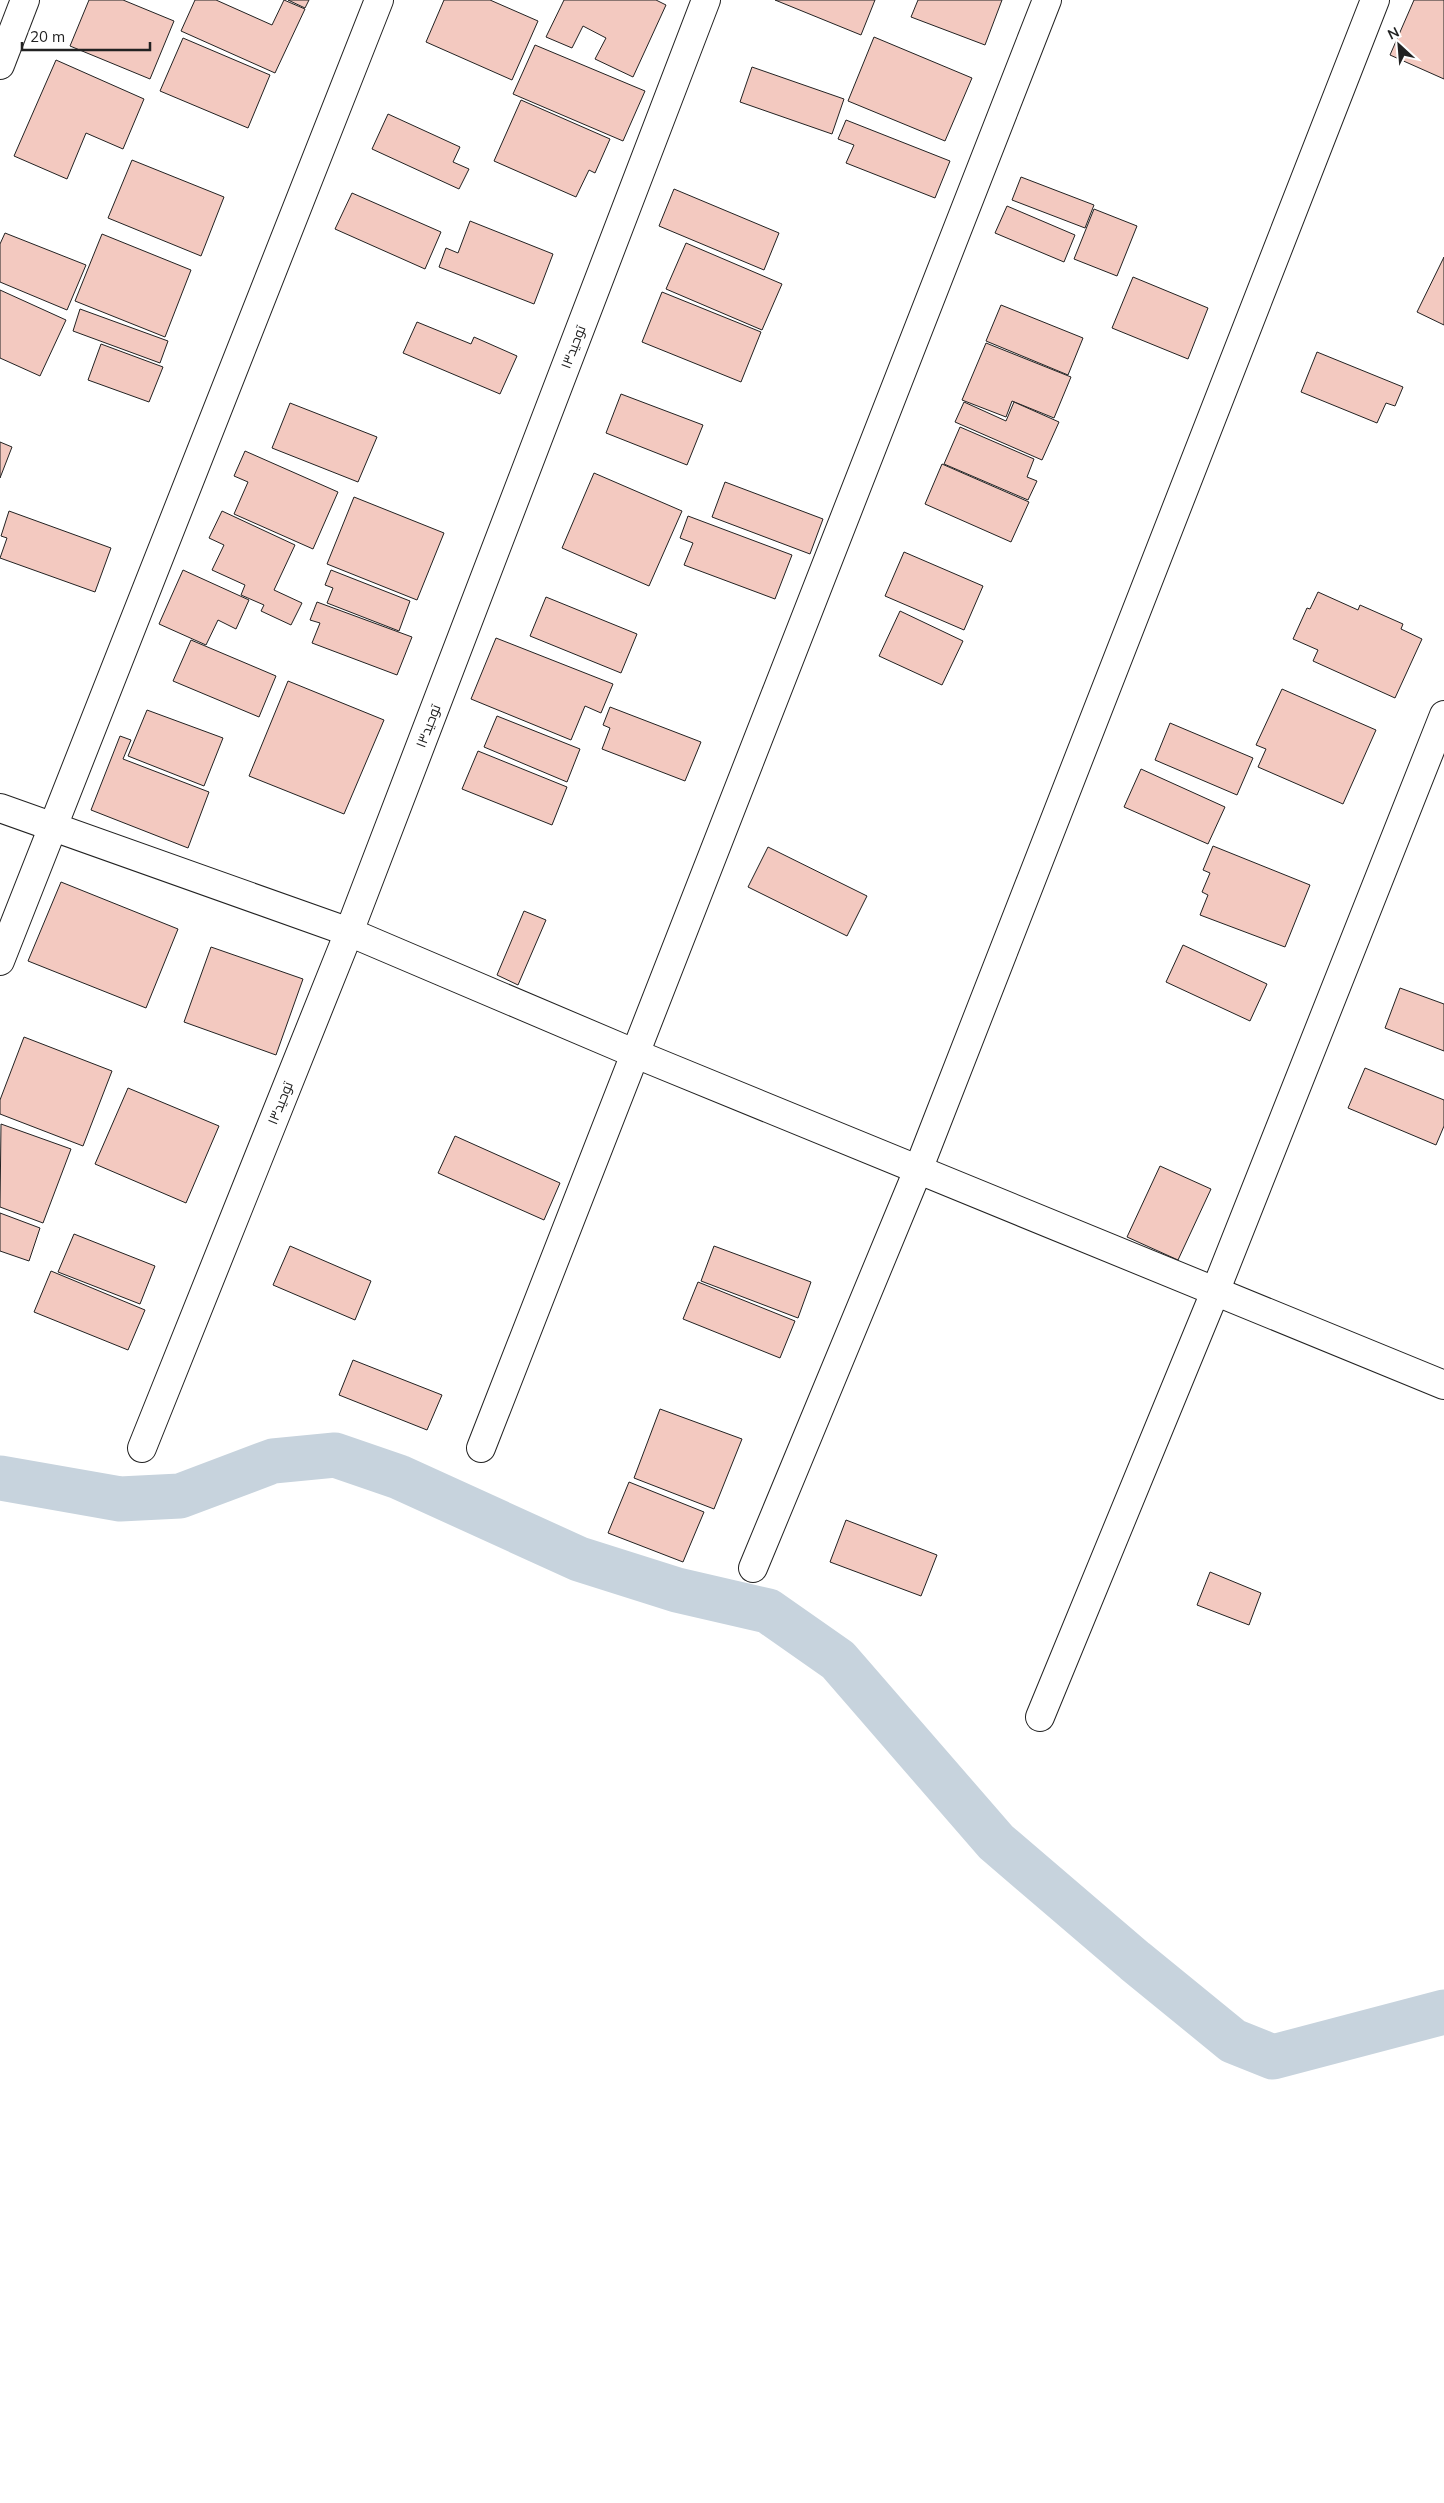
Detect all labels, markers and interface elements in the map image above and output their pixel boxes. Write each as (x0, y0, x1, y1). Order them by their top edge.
scale bar (22, 20, 150, 52)
north arrow (1374, 20, 1424, 70)
text: N (1385, 23, 1402, 44)
text: 20 m (30, 27, 65, 46)
street label: توحید۱۳ (557, 323, 590, 371)
street label: توحید۱۳ (412, 702, 445, 750)
street label: توحید۱۳ (263, 1079, 297, 1127)

